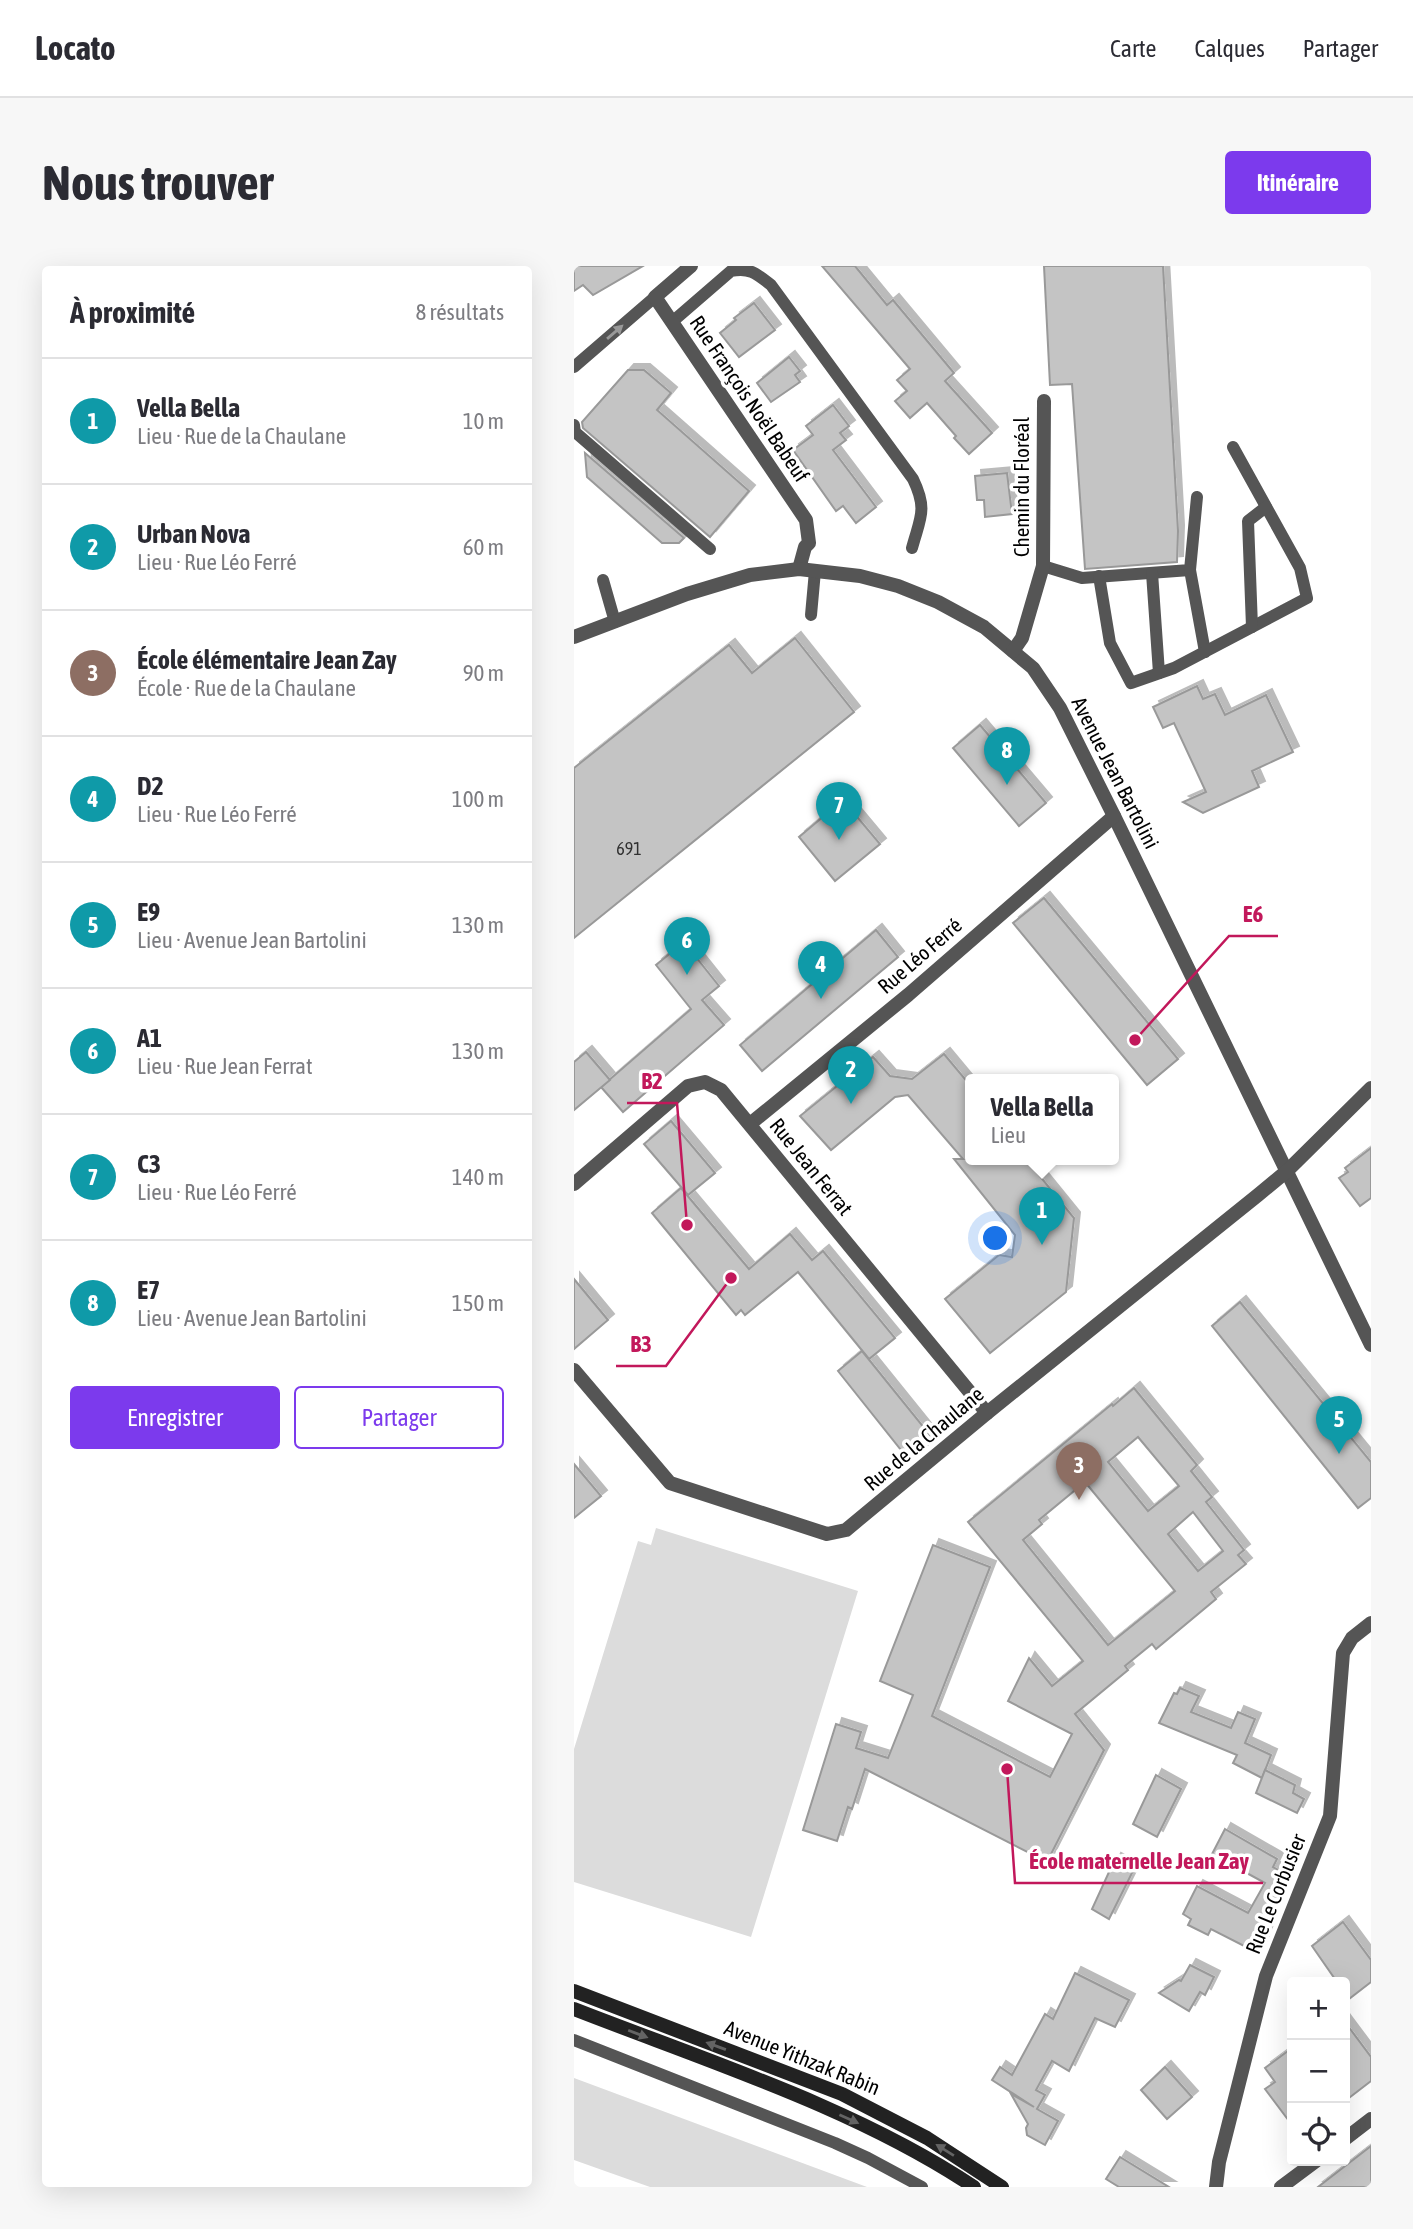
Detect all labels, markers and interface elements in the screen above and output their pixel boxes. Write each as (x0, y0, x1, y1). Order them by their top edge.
text: Locato (35, 29, 116, 67)
text: Carte (1110, 35, 1156, 62)
text: Calques (1194, 35, 1265, 62)
text: Partager (1303, 35, 1378, 62)
button: Itinéraire (1225, 151, 1371, 214)
text: Nous trouver (42, 154, 273, 210)
text: À proximité (70, 295, 195, 329)
text: 8 résultats (415, 299, 504, 325)
street label: Rue François Noël Babeuf (685, 311, 814, 486)
one-way arrow (606, 325, 623, 340)
text: Vella Bella (137, 393, 240, 423)
text: 1 (88, 408, 98, 434)
text: 10 m (463, 408, 504, 434)
street label: Chemin du Floréal (1009, 417, 1033, 557)
text: Lieu · Rue de la Chaulane (137, 423, 346, 449)
text: Urban Nova (137, 519, 250, 549)
text: 2 (88, 534, 98, 560)
text: 60 m (463, 534, 504, 560)
text: Lieu · Rue Léo Ferré (137, 549, 297, 575)
text: École élémentaire Jean Zay (137, 645, 397, 675)
text: 3 (88, 660, 98, 686)
text: 90 m (463, 660, 504, 686)
text: École · Rue de la Chaulane (137, 675, 356, 701)
street label: Avenue Jean Bartolini (1067, 693, 1164, 852)
pin: 8 (984, 727, 1030, 785)
text: D2 (137, 771, 164, 801)
pin: 7 (816, 782, 862, 840)
text: 4 (88, 786, 98, 812)
text: 100 m (452, 786, 504, 812)
text: Lieu · Rue Léo Ferré (137, 801, 297, 827)
house number: 691 (616, 838, 642, 859)
callout: E6 (1229, 892, 1278, 936)
text: E9 (137, 897, 160, 927)
text: E6 (1243, 901, 1263, 927)
text: 5 (88, 912, 98, 938)
text: 130 m (452, 912, 504, 938)
street label: Rue Léo Ferré (873, 912, 966, 998)
pin: 6 (664, 917, 710, 975)
text: Lieu · Avenue Jean Bartolini (137, 927, 367, 953)
pin: 4 (798, 941, 844, 999)
text: A1 (137, 1023, 162, 1053)
text: 6 (88, 1038, 98, 1064)
text: 130 m (452, 1038, 504, 1064)
pin: 2 (828, 1046, 874, 1104)
text: Lieu · Rue Jean Ferrat (137, 1053, 313, 1079)
callout: B2 (627, 1059, 677, 1103)
text: B2 (641, 1068, 663, 1094)
popup (965, 1074, 1119, 1165)
text: Vella Bella (990, 1092, 1094, 1122)
street label: Rue Jean Ferrat (765, 1113, 858, 1220)
text: Lieu (990, 1122, 1026, 1148)
text: C3 (137, 1149, 161, 1179)
text: 7 (88, 1164, 98, 1190)
text: 140 m (452, 1164, 504, 1190)
text: Lieu · Rue Léo Ferré (137, 1179, 297, 1205)
pin: 1 (1019, 1187, 1065, 1245)
your location (978, 1221, 1012, 1255)
text: E7 (137, 1275, 160, 1305)
text: 8 (88, 1290, 98, 1316)
text: 150 m (452, 1290, 504, 1316)
text: Lieu · Avenue Jean Bartolini (137, 1305, 367, 1331)
callout: B3 (616, 1322, 666, 1366)
text: B3 (630, 1331, 652, 1357)
street label: Rue de la Chaulane (859, 1381, 988, 1495)
button: Enregistrer (70, 1386, 280, 1449)
button: Partager (294, 1386, 504, 1449)
pin: 5 (1316, 1396, 1362, 1454)
pin: 3 (1056, 1442, 1102, 1500)
street label: Rue Le Corbusier (1240, 1829, 1310, 1957)
callout: École maternelle Jean Zay (1015, 1839, 1263, 1883)
text: École maternelle Jean Zay (1029, 1848, 1249, 1874)
map controls (1287, 1977, 1350, 2166)
button: + (1287, 1977, 1350, 2040)
street label: Avenue Yithzak Rabin (721, 2015, 884, 2099)
one-way arrow (627, 2029, 648, 2040)
one-way arrow (706, 2040, 727, 2051)
button: − (1287, 2040, 1350, 2103)
button: locate (1287, 2103, 1350, 2166)
one-way arrow (838, 2114, 859, 2125)
one-way arrow (936, 2143, 955, 2156)

